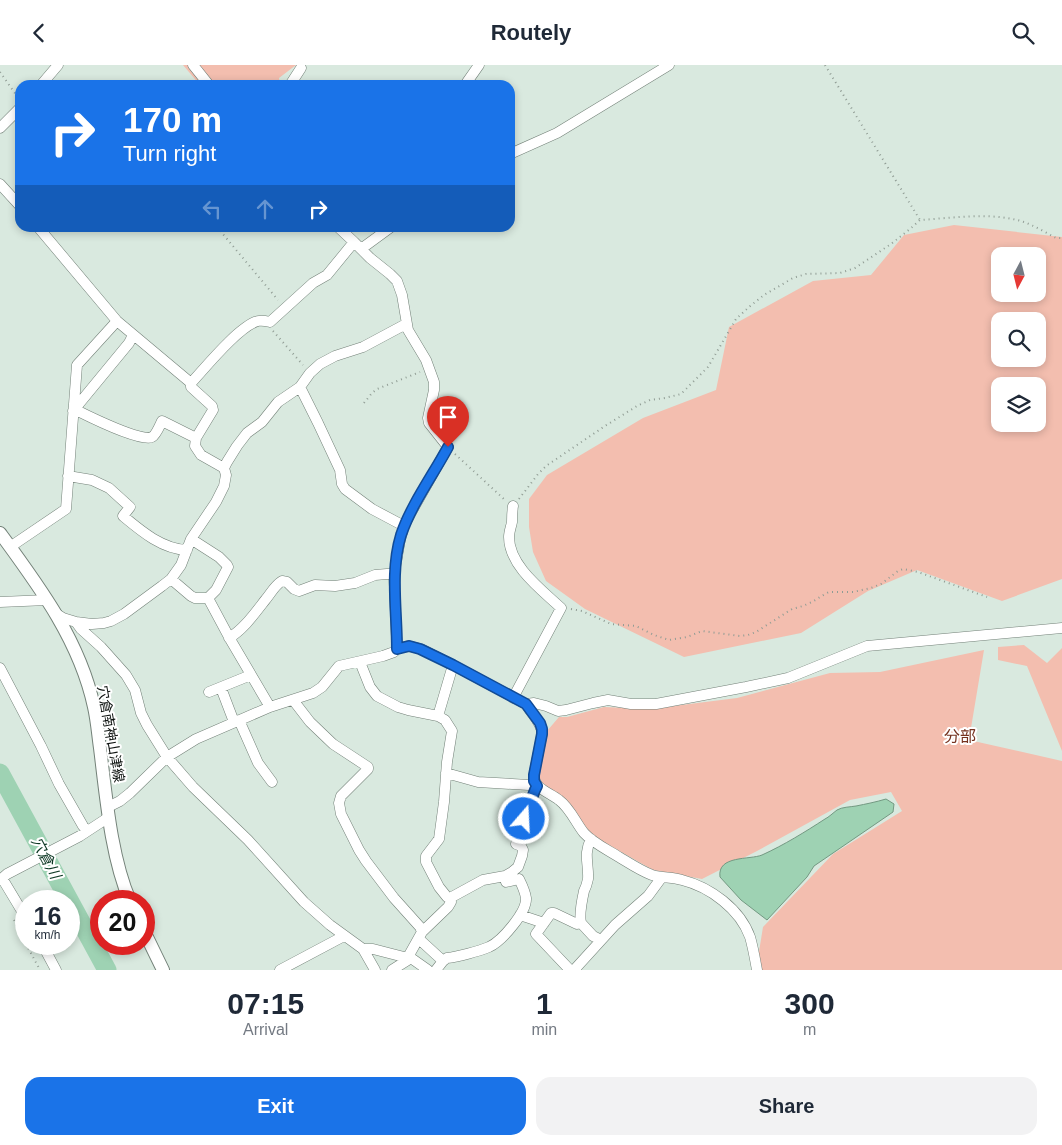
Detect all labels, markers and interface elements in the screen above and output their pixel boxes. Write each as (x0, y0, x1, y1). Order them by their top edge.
icon: back (25, 19, 53, 47)
icon: search (1009, 19, 1037, 47)
text: Routely (491, 20, 571, 45)
icon: right (40, 100, 105, 165)
text: 170 m (123, 100, 222, 139)
text: Turn right (123, 141, 216, 166)
icon: left (198, 195, 226, 223)
icon: ahead (251, 195, 279, 223)
icon: right (304, 195, 332, 223)
north arrow (991, 247, 1046, 303)
map controls (991, 247, 1046, 432)
button: search (991, 312, 1046, 367)
button: layers (991, 377, 1046, 432)
pin (427, 396, 469, 447)
icon: arrive (434, 403, 462, 431)
street label: 穴倉南神山津線 (95, 684, 127, 784)
district label: 分部 (944, 728, 976, 745)
position arrow (497, 792, 549, 844)
water label: 穴倉川 (28, 834, 65, 883)
speed limit sign: 20 (90, 890, 155, 955)
text: 16 (34, 902, 61, 930)
text: km/h (34, 928, 61, 942)
text: 07:15 (227, 987, 304, 1020)
text: 1 (536, 987, 553, 1020)
text: 300 (785, 987, 835, 1020)
text: Arrival (243, 1021, 288, 1038)
text: min (531, 1021, 557, 1038)
text: m (803, 1021, 816, 1038)
button: Exit (25, 1077, 526, 1135)
button: Share (536, 1077, 1037, 1135)

